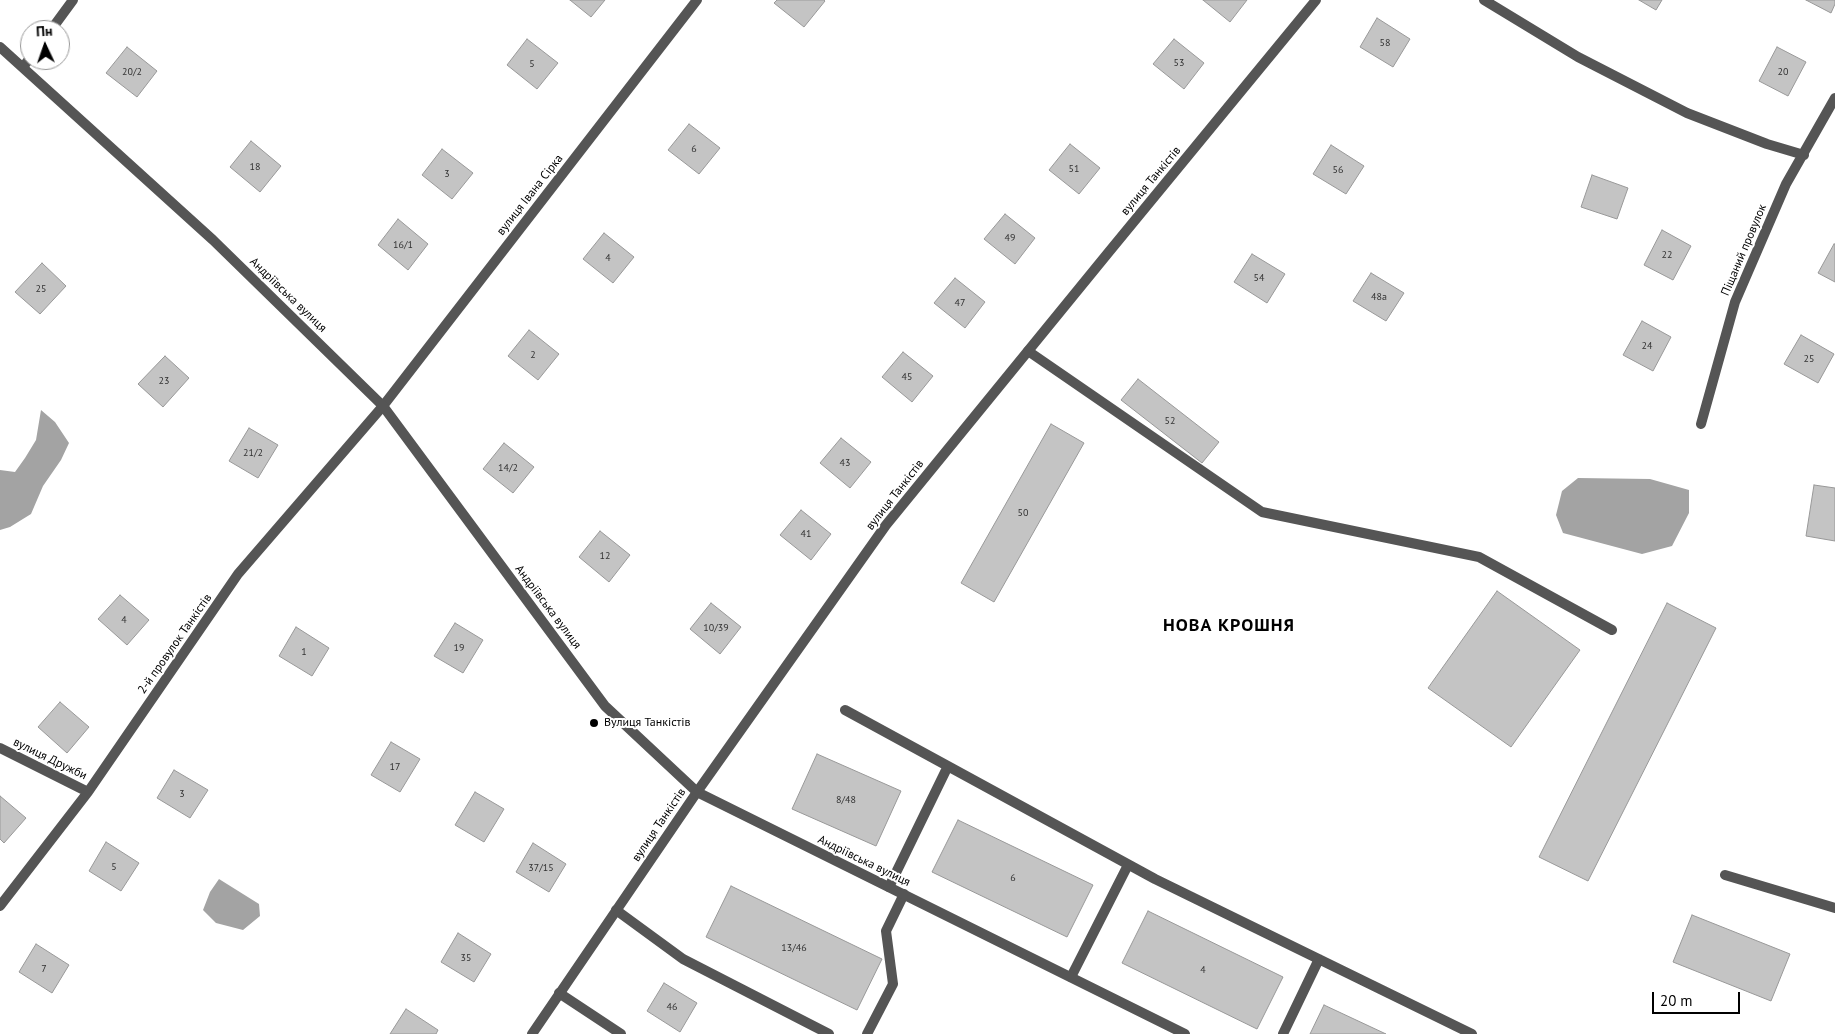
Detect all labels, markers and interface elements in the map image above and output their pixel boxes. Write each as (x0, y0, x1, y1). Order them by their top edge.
north arrow (20, 20, 70, 70)
text: Пн (36, 22, 53, 40)
house number: 58 (1380, 37, 1390, 49)
house number: 53 (1174, 57, 1184, 69)
house number: 5 (529, 58, 535, 70)
house number: 20/2 (122, 66, 142, 78)
house number: 20 (1778, 66, 1788, 78)
house number: 6 (691, 143, 697, 155)
street label: вулиця Танкістів (1118, 144, 1184, 218)
street label: вулиця Івана Сірка (494, 152, 566, 238)
house number: 18 (250, 161, 260, 173)
house number: 51 (1069, 163, 1079, 175)
house number: 56 (1333, 164, 1343, 176)
house number: 3 (444, 168, 450, 180)
street label: Піщаний провулок (1718, 202, 1770, 298)
house number: 49 (1005, 232, 1015, 244)
house number: 16/1 (393, 239, 413, 251)
house number: 22 (1662, 249, 1672, 261)
house number: 4 (605, 252, 611, 264)
street label: Андріївська вулиця (247, 255, 329, 335)
house number: 54 (1254, 272, 1264, 284)
house number: 25 (36, 283, 46, 295)
house number: 48а (1371, 291, 1387, 303)
house number: 47 (955, 297, 965, 309)
house number: 24 (1642, 340, 1652, 352)
house number: 2 (530, 349, 536, 361)
house number: 25 (1804, 353, 1814, 365)
house number: 45 (902, 371, 912, 383)
house number: 23 (159, 375, 169, 387)
house number: 52 (1165, 415, 1175, 427)
house number: 21/2 (243, 447, 263, 459)
house number: 43 (840, 457, 850, 469)
street label: вулиця Танкістів (863, 457, 927, 533)
house number: 14/2 (498, 462, 518, 474)
house number: 50 (1018, 507, 1028, 519)
house number: 41 (801, 528, 811, 540)
house number: 12 (600, 550, 610, 562)
street label: Андріївська вулиця (512, 562, 584, 652)
street label: 2-й провулок Танкістів (135, 591, 215, 697)
house number: 4 (121, 614, 127, 626)
district label: НОВА КРОШНЯ (1162, 615, 1296, 637)
house number: 10/39 (703, 622, 729, 634)
house number: 19 (454, 642, 464, 654)
house number: 1 (301, 646, 307, 658)
place label: Вулиця Танкістів (604, 716, 690, 730)
marker: Вулиця Танкістів (588, 717, 600, 729)
street label: вулиця Дружби (11, 735, 89, 783)
house number: 17 (390, 761, 400, 773)
street label: вулиця Танкістів (629, 786, 689, 864)
house number: 3 (179, 788, 185, 800)
house number: 8/48 (836, 794, 856, 806)
street label: Андріївська вулиця (815, 832, 913, 890)
house number: 5 (111, 861, 117, 873)
house number: 37/15 (528, 862, 554, 874)
house number: 6 (1010, 872, 1016, 884)
house number: 13/46 (781, 942, 807, 954)
house number: 35 (461, 952, 471, 964)
house number: 7 (41, 963, 47, 975)
house number: 4 (1200, 964, 1206, 976)
scale bar (1655, 982, 1742, 1014)
text: 20 m (1660, 991, 1693, 1010)
house number: 46 (667, 1001, 677, 1013)

